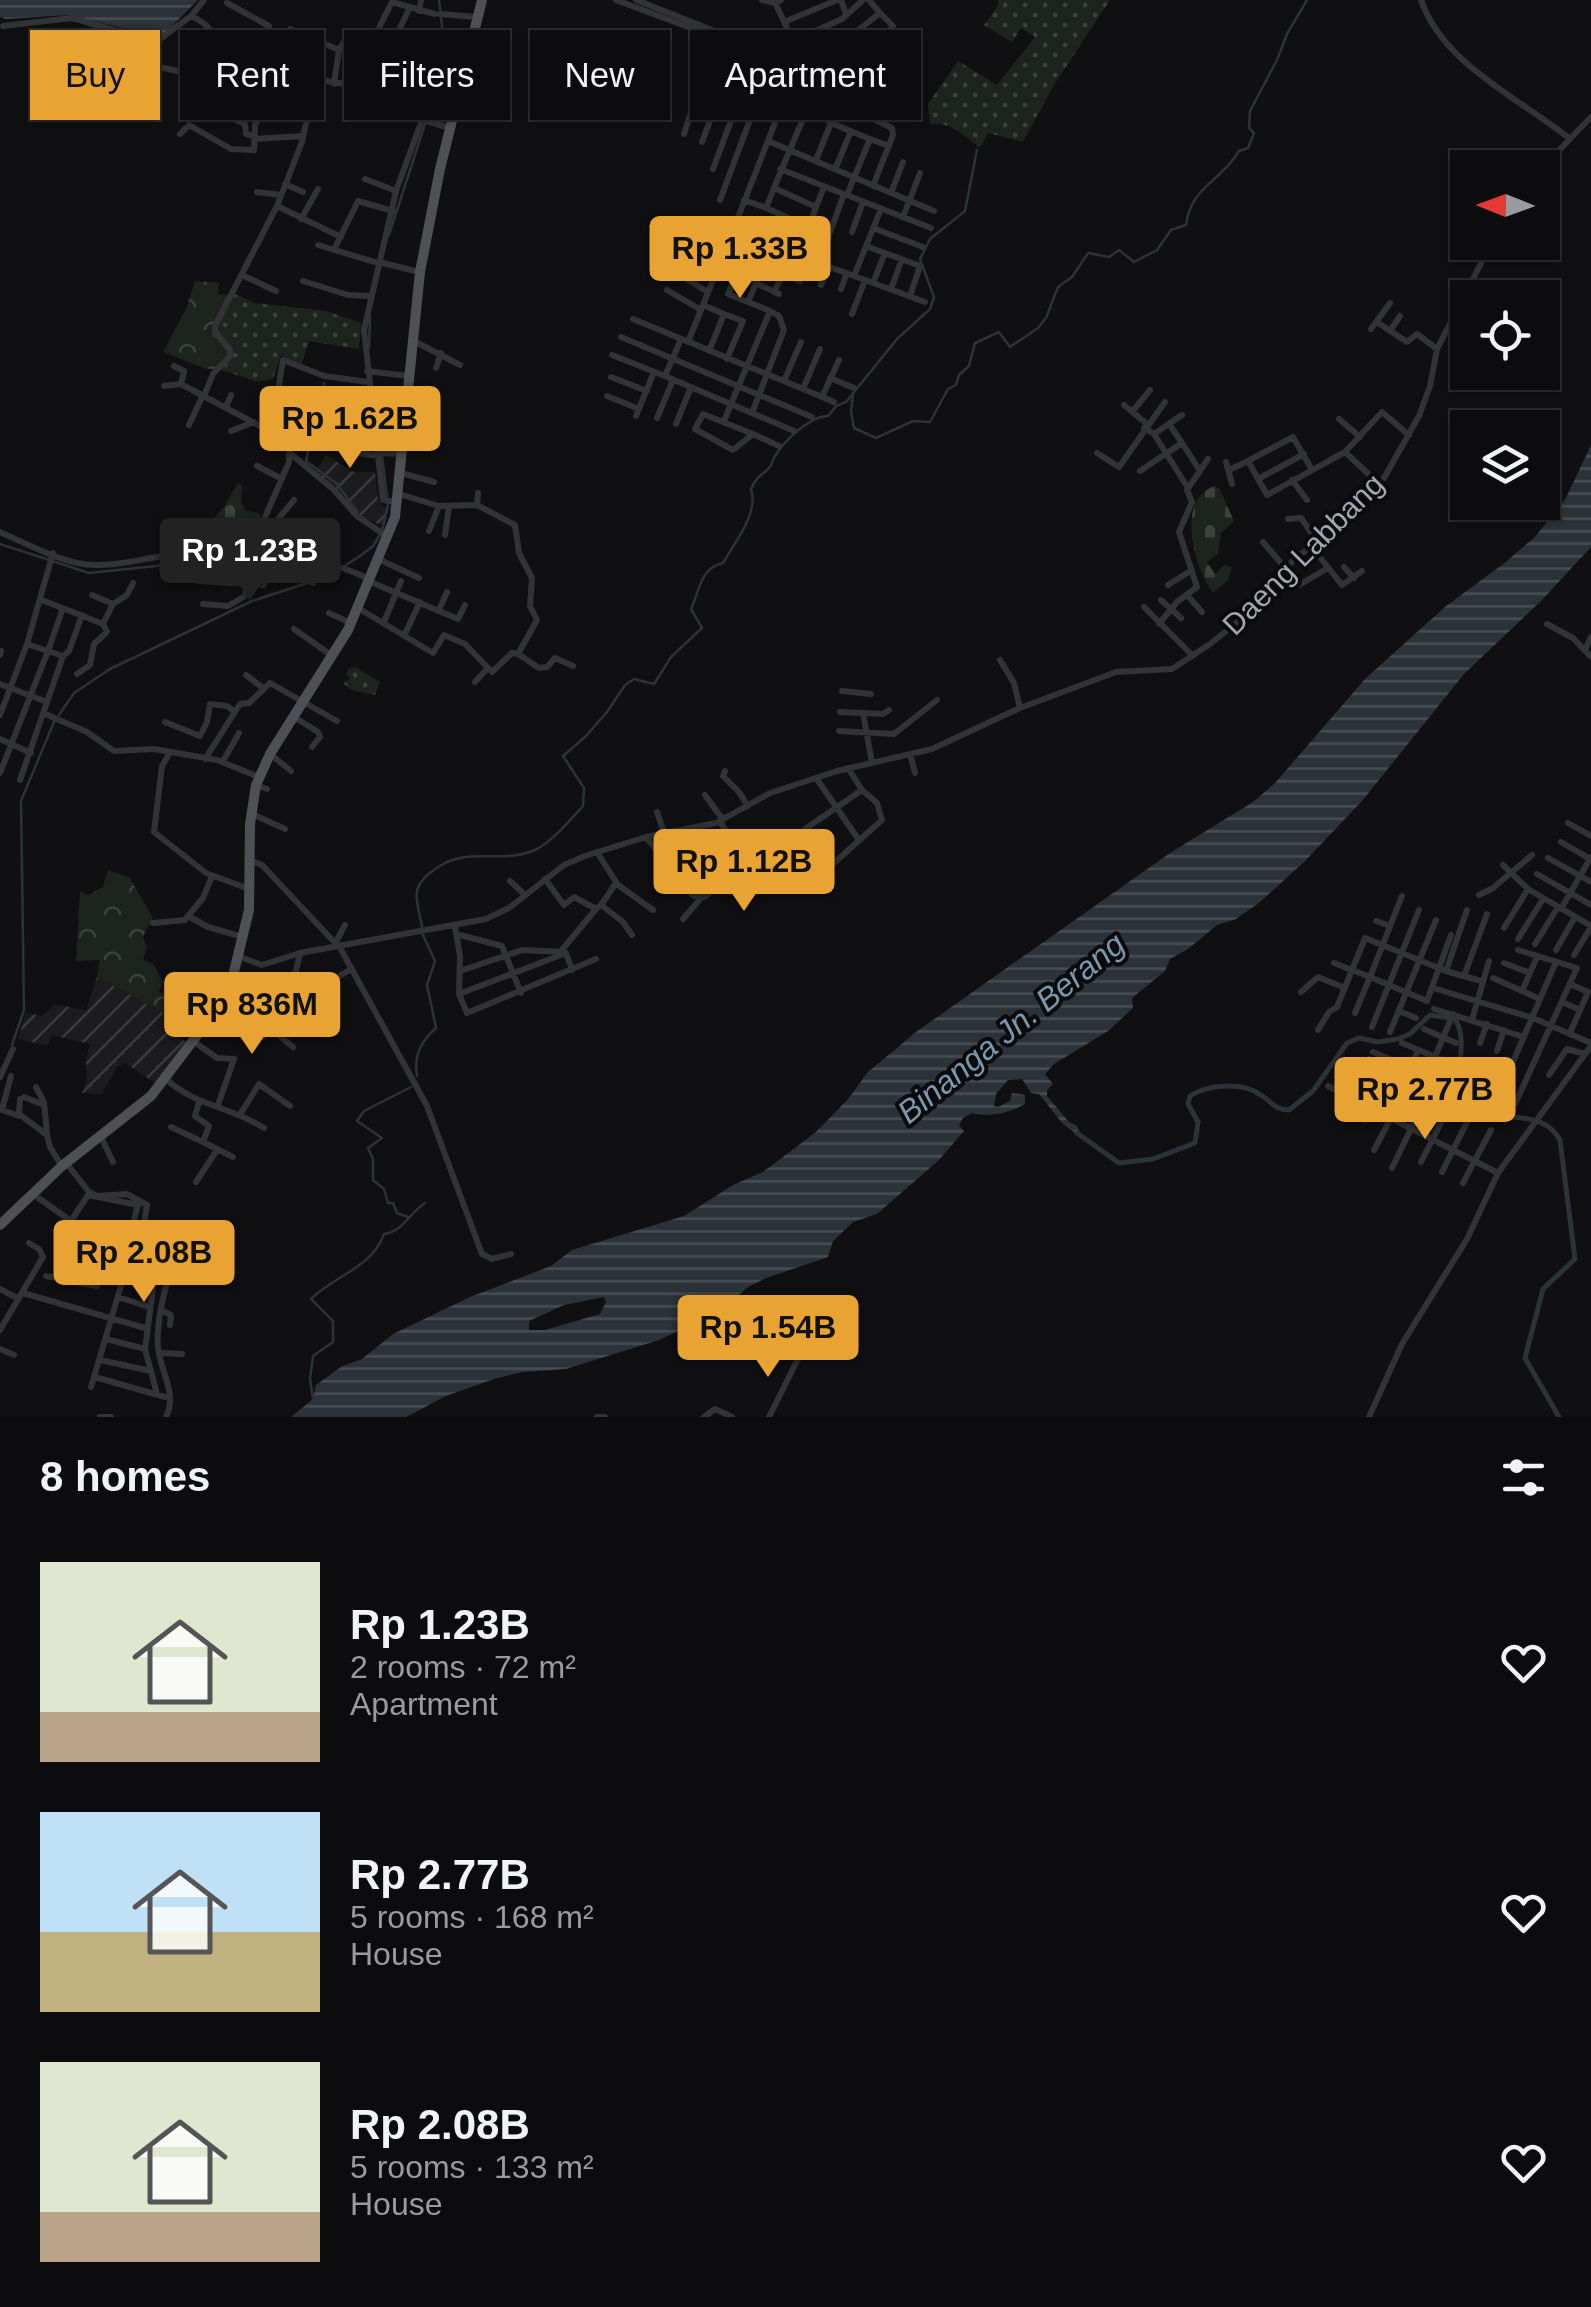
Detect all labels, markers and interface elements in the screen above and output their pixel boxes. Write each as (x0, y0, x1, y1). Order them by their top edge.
chip: Buy (30, 30, 160, 120)
chip: Rent (180, 30, 324, 120)
chip: Filters (344, 30, 510, 120)
chip: New (530, 30, 670, 120)
chip: Apartment (690, 30, 921, 120)
north arrow (1450, 150, 1560, 260)
map controls (1450, 150, 1560, 520)
pin: Rp 1.33B (637, 216, 843, 301)
text: Rp 1.33B (672, 230, 808, 266)
button: locate (1450, 280, 1560, 390)
pin: Rp 1.62B (247, 386, 453, 471)
text: Rp 1.62B (282, 400, 418, 436)
button: layers (1450, 410, 1560, 520)
street label: Daeng Labbang (1216, 467, 1390, 641)
pin: Rp 1.23B (147, 518, 353, 603)
text: Rp 1.23B (182, 532, 318, 568)
pin: Rp 1.12B (641, 829, 847, 914)
text: Rp 1.12B (676, 843, 812, 879)
water label: Binanga Jn. Berang (890, 925, 1132, 1130)
pin: Rp 836M (160, 972, 344, 1057)
text: Rp 836M (186, 986, 318, 1022)
pin: Rp 2.77B (1322, 1057, 1528, 1142)
text: Rp 2.77B (1357, 1071, 1493, 1107)
pin: Rp 2.08B (41, 1220, 247, 1305)
text: Rp 2.08B (76, 1234, 212, 1270)
pin: Rp 1.54B (665, 1295, 871, 1380)
text: Rp 1.54B (700, 1309, 836, 1345)
icon: filters (1496, 1450, 1551, 1505)
text: 8 homes (40, 1453, 210, 1500)
text: Rp 1.23B (350, 1601, 530, 1648)
icon: home (120, 1602, 240, 1722)
icon: heart (1496, 1635, 1551, 1690)
text: 2 rooms · 72 m² (350, 1649, 576, 1685)
text: Apartment (350, 1686, 498, 1722)
text: Rp 2.77B (350, 1851, 530, 1898)
icon: home (120, 1852, 240, 1972)
icon: heart (1496, 1885, 1551, 1940)
text: 5 rooms · 168 m² (350, 1899, 594, 1935)
text: House (350, 1936, 443, 1972)
text: Rp 2.08B (350, 2101, 530, 2148)
icon: home (120, 2102, 240, 2222)
icon: heart (1496, 2135, 1551, 2190)
text: 5 rooms · 133 m² (350, 2149, 594, 2185)
text: House (350, 2186, 443, 2222)

